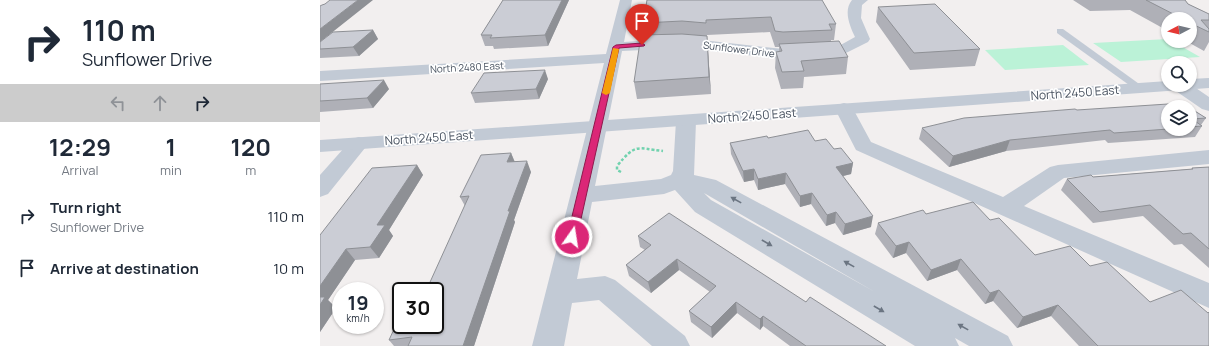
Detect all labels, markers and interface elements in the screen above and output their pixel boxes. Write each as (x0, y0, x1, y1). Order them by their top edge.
pin (625, 4, 659, 45)
icon: arrive (631, 10, 653, 32)
text: 110 m (82, 11, 156, 49)
north arrow (1161, 12, 1197, 48)
map controls (1161, 12, 1197, 136)
icon: right (16, 16, 68, 68)
street label: Sunflower Drive (702, 38, 776, 60)
text: Sunflower Drive (82, 47, 212, 71)
button: search (1161, 56, 1197, 92)
street label: North 2480 East (430, 58, 504, 76)
street label: North 2450 East (1030, 81, 1120, 104)
icon: left (107, 92, 129, 114)
icon: ahead (149, 92, 171, 114)
icon: right (191, 92, 213, 114)
button: layers (1161, 100, 1197, 136)
street label: North 2450 East (707, 104, 797, 127)
street label: North 2450 East (384, 126, 474, 149)
text: 12:29 (49, 130, 111, 163)
text: 1 (166, 130, 176, 163)
text: 120 (231, 130, 271, 163)
text: Arrival (61, 161, 99, 179)
text: min (160, 161, 182, 179)
text: m (245, 161, 256, 179)
text: Turn right (50, 197, 121, 218)
one-way arrow (730, 197, 742, 204)
icon: right (16, 205, 38, 227)
text: 110 m (267, 206, 304, 227)
position arrow (551, 216, 593, 258)
text: Sunflower Drive (50, 218, 144, 236)
one-way arrow (761, 239, 773, 246)
icon: arrive (16, 257, 38, 279)
text: Arrive at destination (50, 258, 199, 279)
text: 10 m (273, 258, 304, 279)
one-way arrow (843, 260, 855, 267)
speed limit sign: 30 (392, 282, 444, 334)
text: 19 (347, 289, 369, 316)
one-way arrow (873, 305, 885, 312)
text: km/h (346, 311, 370, 325)
one-way arrow (957, 324, 968, 330)

